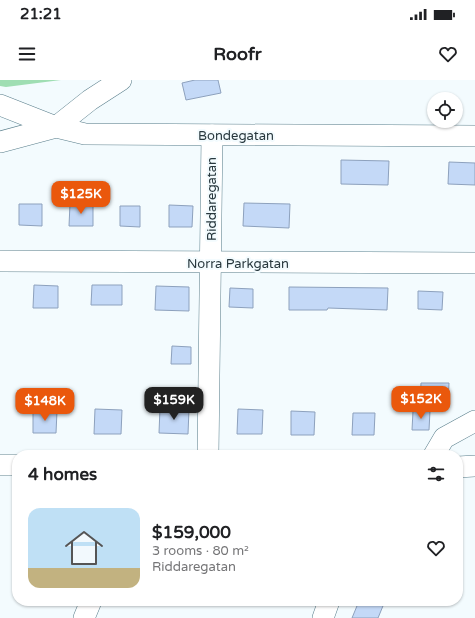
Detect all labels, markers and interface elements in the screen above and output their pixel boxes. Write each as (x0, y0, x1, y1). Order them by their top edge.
text: 21:21 (20, 5, 62, 23)
icon: menu (16, 43, 38, 65)
text: Roofr (213, 43, 262, 65)
icon: heart (437, 43, 459, 65)
map controls (427, 92, 463, 128)
button: locate (427, 92, 463, 128)
street label: Bondegatan (198, 128, 274, 144)
street label: Riddaregatan (204, 157, 220, 241)
pin: $125K (53, 181, 109, 215)
text: $125K (60, 186, 102, 202)
street label: Norra Parkgatan (187, 256, 289, 272)
pin: $152K (393, 386, 449, 420)
pin: $159K (146, 387, 202, 421)
pin: $148K (17, 388, 73, 422)
text: $152K (400, 391, 442, 407)
text: $159K (153, 392, 195, 408)
text: $148K (24, 393, 66, 409)
icon: filters (425, 463, 447, 485)
text: 4 homes (28, 464, 97, 485)
text: $159,000 (152, 522, 231, 543)
icon: home (60, 524, 108, 572)
icon: heart (425, 537, 447, 559)
text: 3 rooms · 80 m² (152, 543, 249, 559)
text: Riddaregatan (152, 559, 236, 575)

